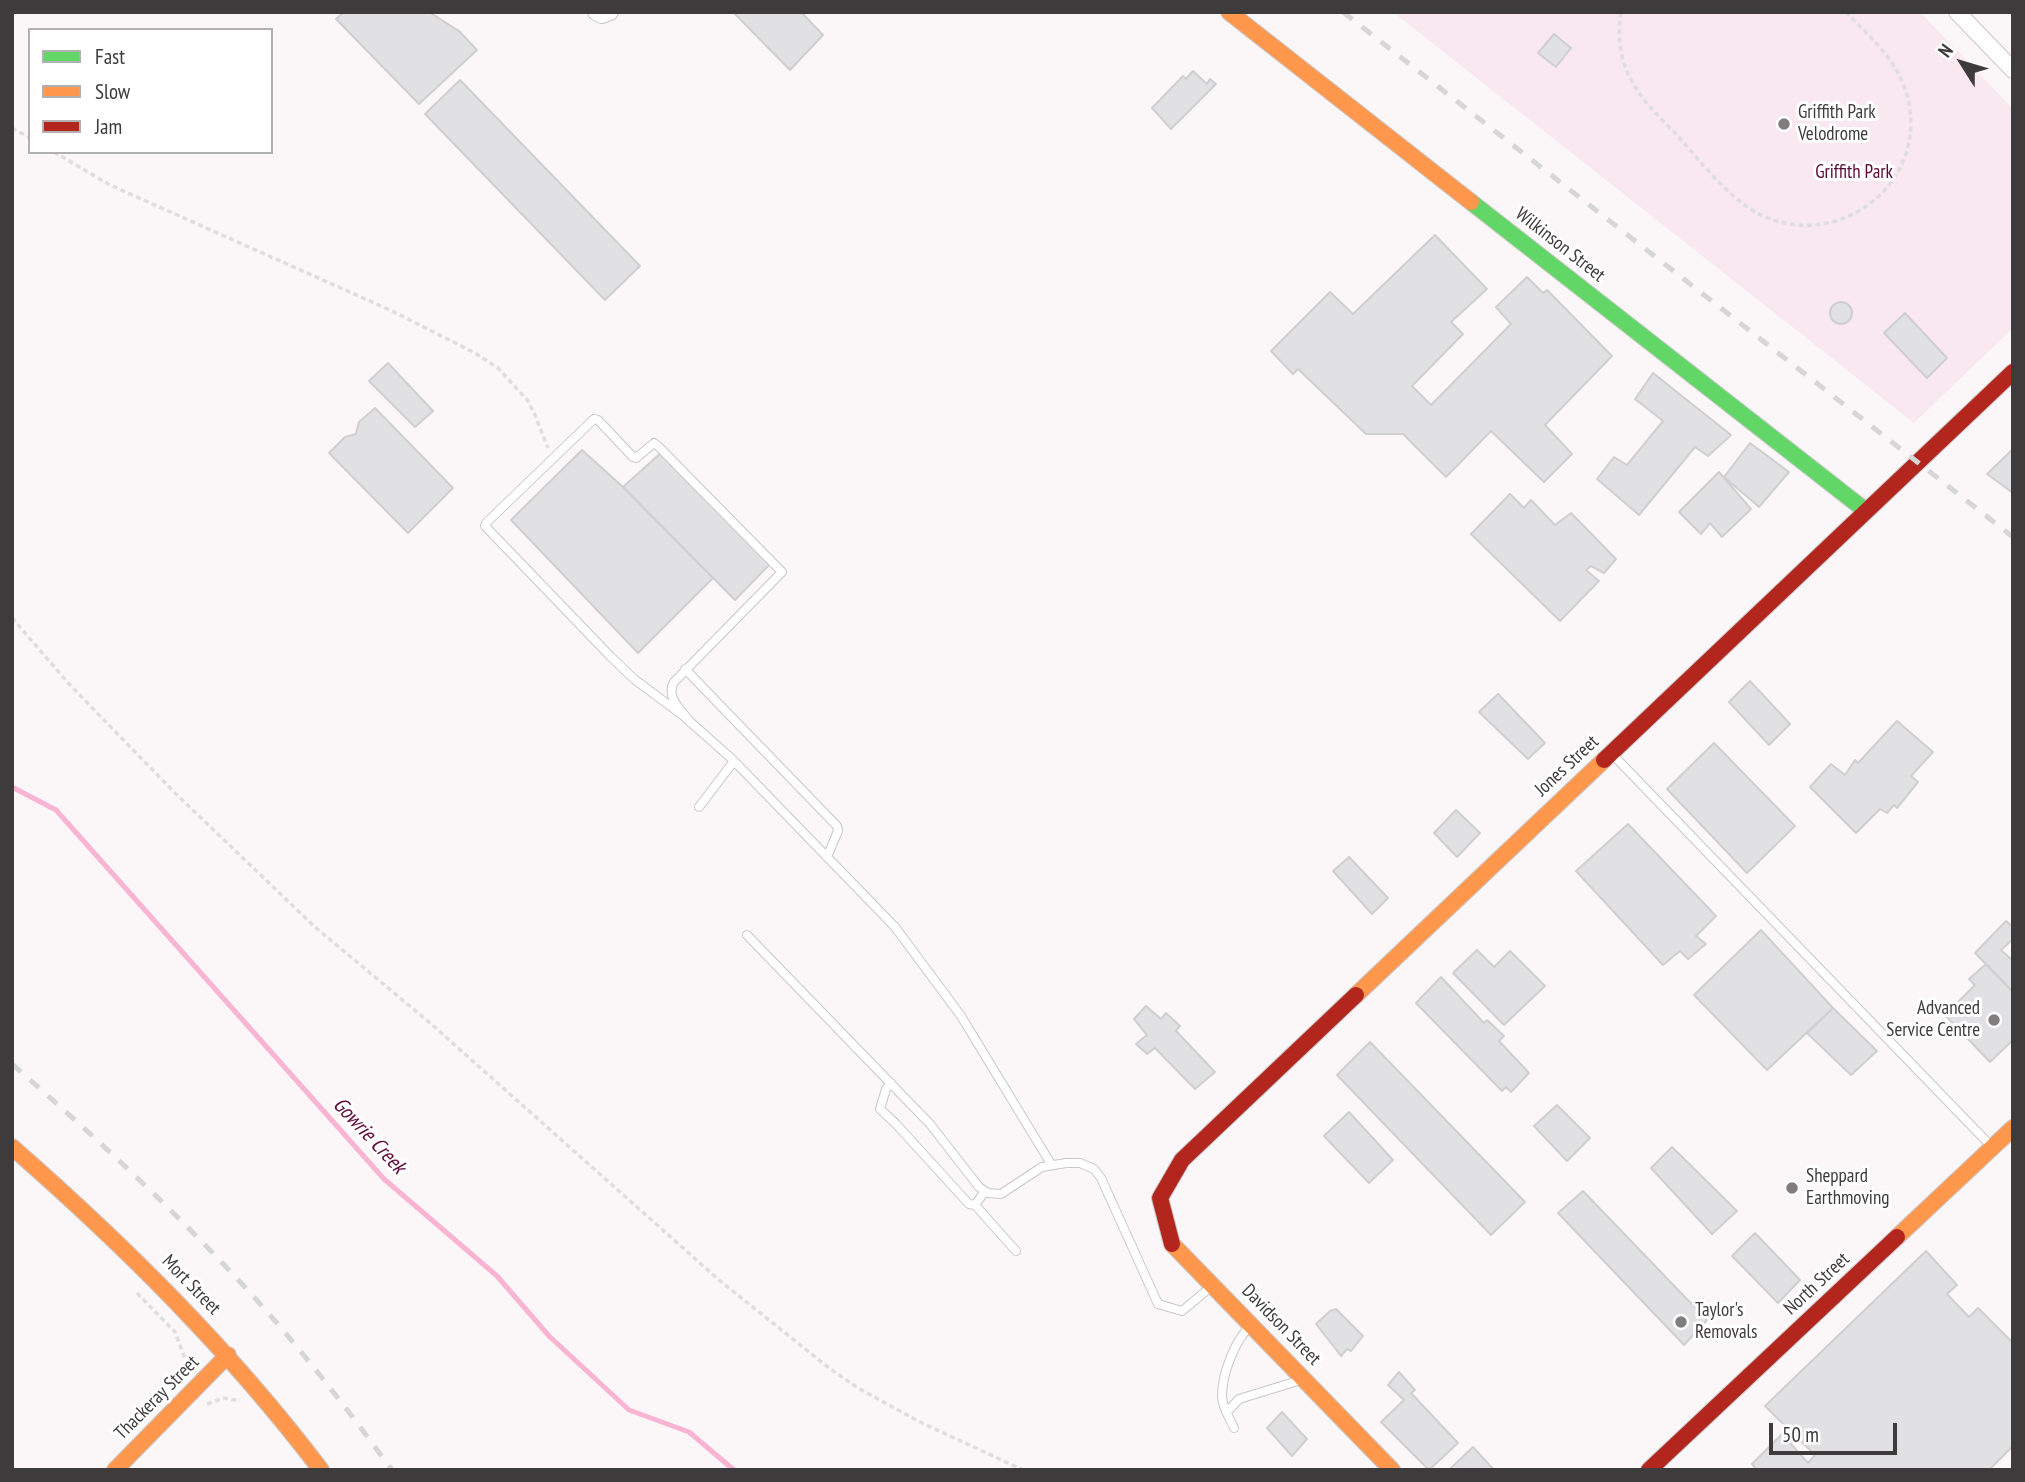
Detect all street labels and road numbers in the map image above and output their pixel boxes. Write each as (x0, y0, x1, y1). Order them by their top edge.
street label: Wilkinson Street (1511, 203, 1609, 287)
street label: Jones Street (1530, 731, 1604, 801)
street label: North Street (1780, 1248, 1854, 1320)
street label: Mort Street (157, 1250, 225, 1320)
street label: Davidson Street (1237, 1280, 1325, 1370)
street label: Thackeray Street (110, 1351, 204, 1445)

